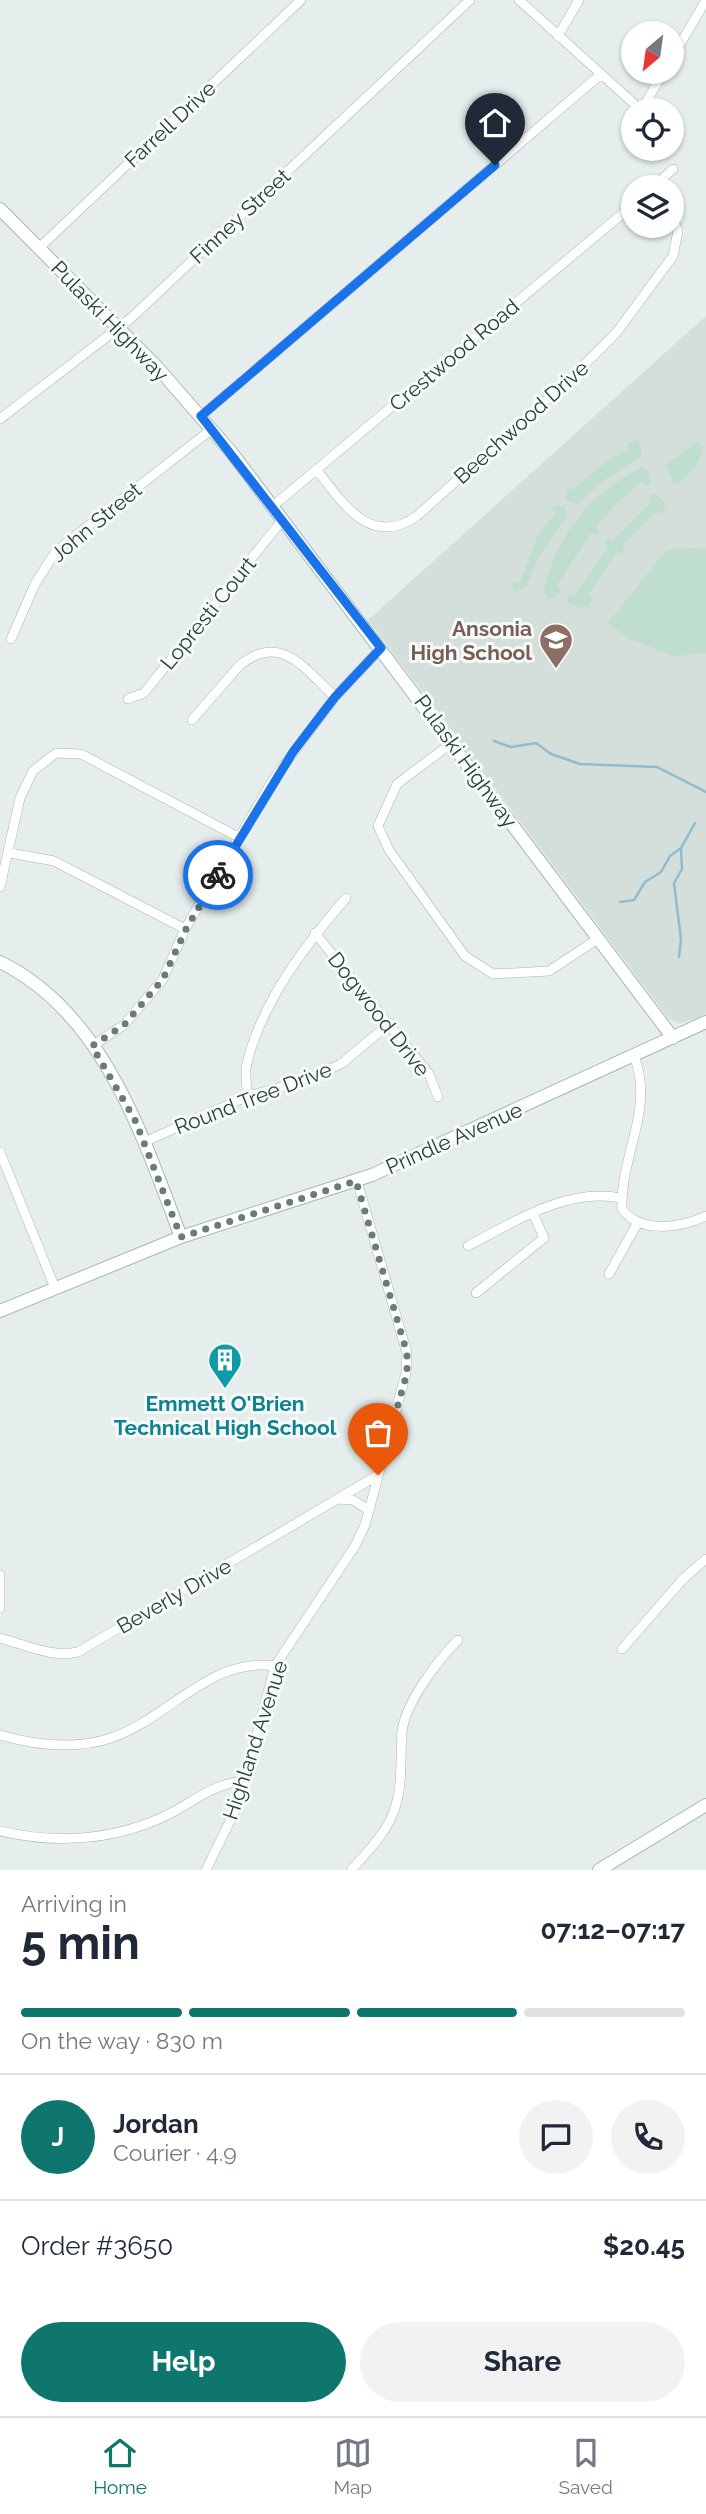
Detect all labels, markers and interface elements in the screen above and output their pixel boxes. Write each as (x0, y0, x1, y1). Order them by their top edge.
north arrow (621, 21, 684, 84)
map controls (621, 21, 684, 238)
street label: Farrell Drive (119, 75, 221, 173)
pin (465, 93, 525, 165)
button: locate (621, 98, 684, 161)
icon: home (476, 104, 514, 142)
street label: Finney Street (185, 163, 295, 269)
button: layers (621, 175, 684, 238)
street label: Pulaski Highway (46, 255, 174, 387)
street label: Crestwood Road (384, 294, 524, 416)
street label: Beechwood Drive (449, 355, 593, 489)
street label: John Street (46, 477, 146, 567)
street label: Lopresti Court (155, 552, 261, 674)
place label: Ansonia High School (410, 616, 532, 665)
school or university icon: Ansonia High School (537, 621, 575, 670)
street label: Pulaski Highway (409, 690, 523, 832)
courier (183, 840, 253, 910)
icon: bike (199, 856, 237, 894)
street label: Dogwood Drive (323, 947, 435, 1081)
street label: Round Tree Drive (171, 1057, 335, 1139)
street label: Prindle Avenue (382, 1097, 526, 1179)
building icon: Emmett O'Brien Technical High School (206, 1341, 244, 1390)
place label: Emmett O'Brien Technical High School (114, 1391, 337, 1440)
pin (348, 1403, 408, 1475)
icon: bag (359, 1414, 397, 1452)
street label: Beverly Drive (112, 1553, 236, 1639)
street label: Highland Avenue (217, 1657, 293, 1823)
text: Arriving in (21, 1890, 127, 1917)
text: 07:12–07:17 (540, 1915, 685, 1945)
text: 5 min (21, 1916, 140, 1970)
text: On the way · 830 m (21, 2027, 223, 2054)
button: chat (519, 2100, 593, 2174)
button: phone (611, 2100, 685, 2174)
text: Jordan (113, 2109, 199, 2139)
text: J (52, 2122, 64, 2152)
text: Courier · 4.9 (113, 2139, 237, 2166)
text: Order #3650 (21, 2231, 173, 2261)
text: $20.45 (603, 2231, 685, 2261)
button: Help (21, 2322, 346, 2402)
button: Share (360, 2322, 685, 2402)
tab: Home (93, 2434, 147, 2498)
tab: Map (333, 2434, 372, 2498)
tab: Saved (558, 2434, 613, 2498)

